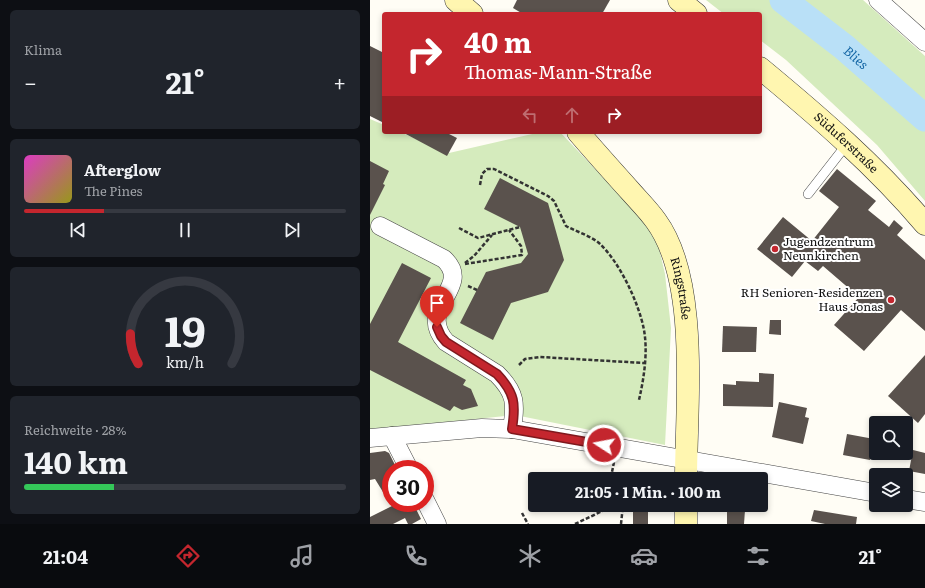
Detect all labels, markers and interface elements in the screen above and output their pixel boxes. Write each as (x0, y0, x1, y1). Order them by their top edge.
text: 40 m (464, 20, 532, 62)
icon: right (398, 28, 450, 80)
text: Klima (24, 40, 62, 59)
water label: Blies (840, 41, 873, 74)
text: Thomas-Mann-Straße (464, 58, 652, 85)
text: 21° (165, 59, 205, 103)
text: − (24, 65, 37, 98)
text: + (333, 65, 346, 98)
icon: left (519, 104, 541, 126)
icon: ahead (561, 104, 583, 126)
icon: right (603, 104, 625, 126)
street label: Süduferstraße (810, 108, 883, 177)
text: Afterglow (84, 158, 161, 181)
text: The Pines (84, 181, 142, 200)
icon: previous (67, 219, 89, 241)
icon: pause (174, 219, 196, 241)
icon: next (281, 219, 303, 241)
place label: Jugendzentrum Neunkirchen (783, 232, 874, 264)
marker: Jugendzentrum Neunkirchen (770, 244, 780, 254)
street label: Ringstraße (666, 255, 696, 321)
place label: RH Senioren-Residenzen Haus Jonas (741, 283, 884, 315)
pin (420, 286, 454, 327)
icon: arrive (426, 292, 448, 314)
marker: RH Senioren-Residenzen Haus Jonas (886, 295, 896, 305)
text: 19 (164, 298, 206, 360)
text: km/h (166, 351, 205, 372)
map controls (869, 416, 913, 512)
button: search (869, 416, 913, 460)
text: Reichweite · 28% (24, 420, 127, 439)
position arrow (583, 424, 625, 466)
text: 140 km (24, 439, 128, 483)
speed limit sign: 30 (382, 460, 434, 512)
button: layers (869, 468, 913, 512)
text: 21:05 · 1 Min. · 100 m (575, 480, 721, 503)
icon: directions (174, 542, 202, 570)
icon: music (288, 542, 316, 570)
icon: phone (402, 542, 430, 570)
icon: climate (516, 542, 544, 570)
icon: car (630, 542, 658, 570)
icon: filters (744, 542, 772, 570)
text: 21:04 (43, 543, 88, 570)
text: 21° (858, 543, 882, 570)

